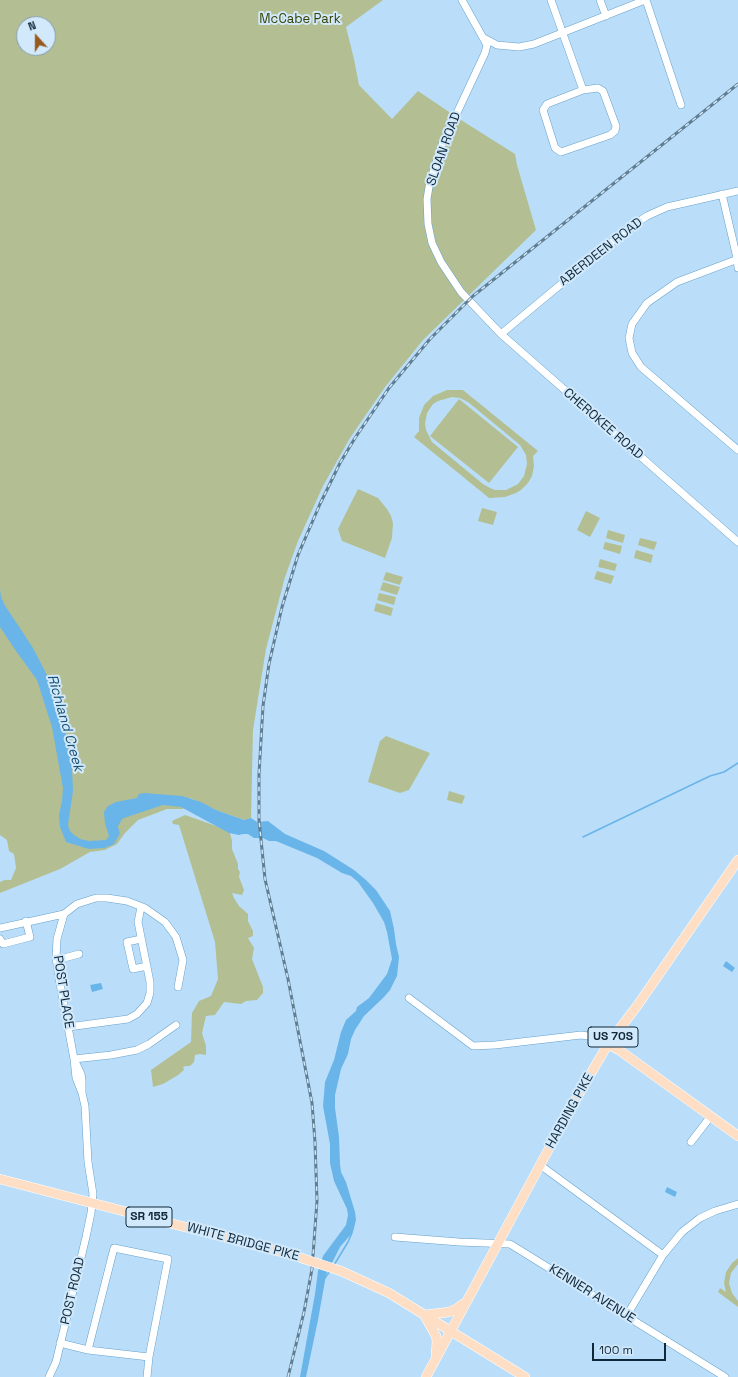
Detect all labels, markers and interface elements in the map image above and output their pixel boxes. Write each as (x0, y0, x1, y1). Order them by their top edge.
park label: McCabe Park (259, 11, 341, 27)
north arrow (16, 16, 56, 56)
text: N (26, 18, 38, 34)
street label: SLOAN ROAD (423, 110, 465, 188)
street label: ABERDEEN ROAD (556, 215, 646, 289)
street label: CHEROKEE ROAD (560, 385, 646, 463)
water label: Richland Creek (43, 673, 87, 773)
street label: POST PLACE (50, 954, 76, 1030)
road number: US 70S (588, 1027, 638, 1047)
street label: HARDING PIKE (543, 1071, 597, 1151)
road number: SR 155 (126, 1207, 172, 1227)
street label: WHITE BRIDGE PIKE (185, 1220, 301, 1264)
street label: POST ROAD (58, 1256, 88, 1326)
street label: KENNER AVENUE (546, 1261, 638, 1327)
scale bar (594, 1335, 668, 1361)
text: 100 m (599, 1342, 633, 1358)

